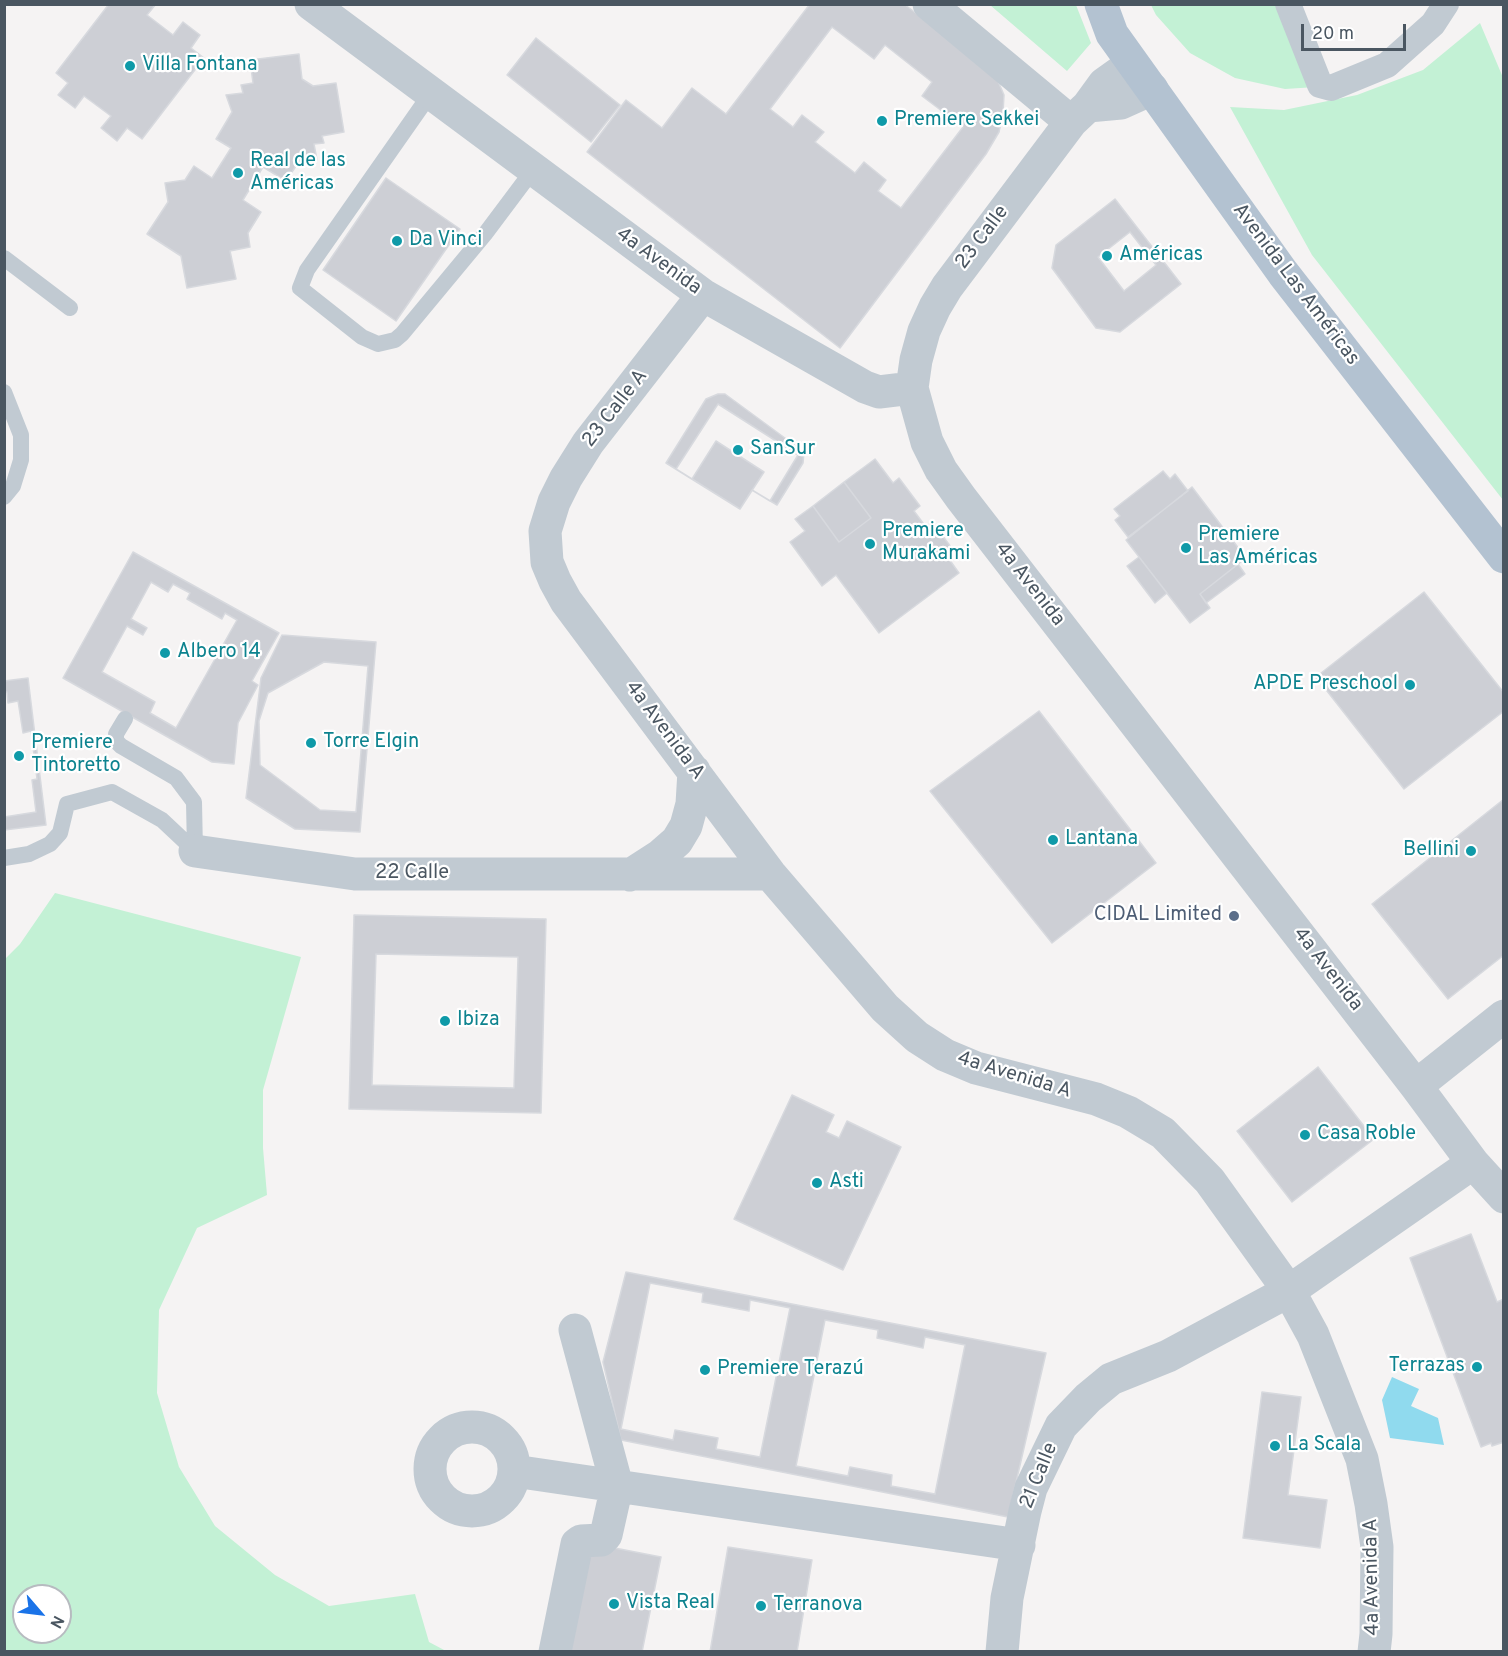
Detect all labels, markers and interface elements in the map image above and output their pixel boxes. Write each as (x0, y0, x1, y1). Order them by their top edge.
scale bar (1304, 12, 1409, 50)
text: 20 m (1312, 23, 1354, 46)
place label: Villa Fontana (142, 54, 257, 78)
marker: Villa Fontana (123, 59, 137, 73)
place label: Premiere Sekkei (894, 109, 1039, 133)
marker: Premiere Sekkei (875, 114, 889, 128)
place label: Real de las Américas (250, 150, 346, 197)
marker: Real de las Américas (231, 166, 245, 180)
street label: Avenida Las Américas (1226, 199, 1364, 371)
street label: 23 Calle (951, 201, 1015, 275)
street label: 4a Avenida (611, 223, 705, 301)
place label: Da Vinci (409, 229, 482, 253)
marker: Da Vinci (390, 234, 404, 248)
place label: Américas (1119, 244, 1203, 268)
marker: Américas (1100, 249, 1114, 263)
street label: 23 Calle A (578, 365, 654, 453)
place label: SanSur (750, 438, 815, 462)
marker: SanSur (731, 443, 745, 457)
place label: Premiere Murakami (882, 520, 970, 567)
place label: Premiere Las Américas (1198, 524, 1318, 571)
marker: Premiere Murakami (863, 537, 877, 551)
street label: 4a Avenida (989, 538, 1069, 632)
marker: Premiere Las Américas (1179, 541, 1193, 555)
place label: Albero 14 (177, 641, 261, 665)
marker: Albero 14 (158, 646, 172, 660)
place label: APDE Preschool (1253, 673, 1398, 697)
street label: 4a Avenida A (619, 677, 709, 785)
marker: APDE Preschool (1403, 678, 1417, 692)
place label: Torre Elgin (323, 731, 419, 755)
place label: Premiere Tintoretto (31, 732, 121, 779)
marker: Torre Elgin (304, 736, 318, 750)
marker: Premiere Tintoretto (12, 749, 26, 763)
place label: Lantana (1065, 828, 1138, 852)
marker: Lantana (1046, 833, 1060, 847)
place label: Bellini (1403, 839, 1459, 863)
marker: Bellini (1464, 844, 1478, 858)
street label: 22 Calle (375, 862, 449, 886)
place label: CIDAL Limited (1094, 904, 1222, 928)
marker: CIDAL Limited (1227, 909, 1241, 923)
street label: 4a Avenida (1287, 923, 1367, 1017)
place label: Ibiza (457, 1009, 500, 1033)
marker: Ibiza (438, 1014, 452, 1028)
street label: 4a Avenida A (954, 1047, 1074, 1105)
place label: Casa Roble (1317, 1123, 1416, 1147)
marker: Casa Roble (1298, 1128, 1312, 1142)
place label: Asti (829, 1171, 864, 1195)
marker: Asti (810, 1176, 824, 1190)
place label: Terrazas (1389, 1355, 1465, 1379)
place label: Premiere Terazú (717, 1358, 864, 1382)
marker: Terrazas (1470, 1360, 1484, 1374)
marker: Premiere Terazú (698, 1363, 712, 1377)
place label: La Scala (1287, 1434, 1361, 1458)
street label: 21 Calle (1016, 1439, 1064, 1513)
marker: La Scala (1268, 1439, 1282, 1453)
street label: 4a Avenida A (1360, 1518, 1386, 1636)
north arrow (12, 1584, 72, 1644)
place label: Vista Real (626, 1592, 715, 1616)
place label: Terranova (773, 1594, 863, 1618)
marker: Vista Real (607, 1597, 621, 1611)
marker: Terranova (754, 1599, 768, 1613)
text: N (45, 1612, 68, 1631)

